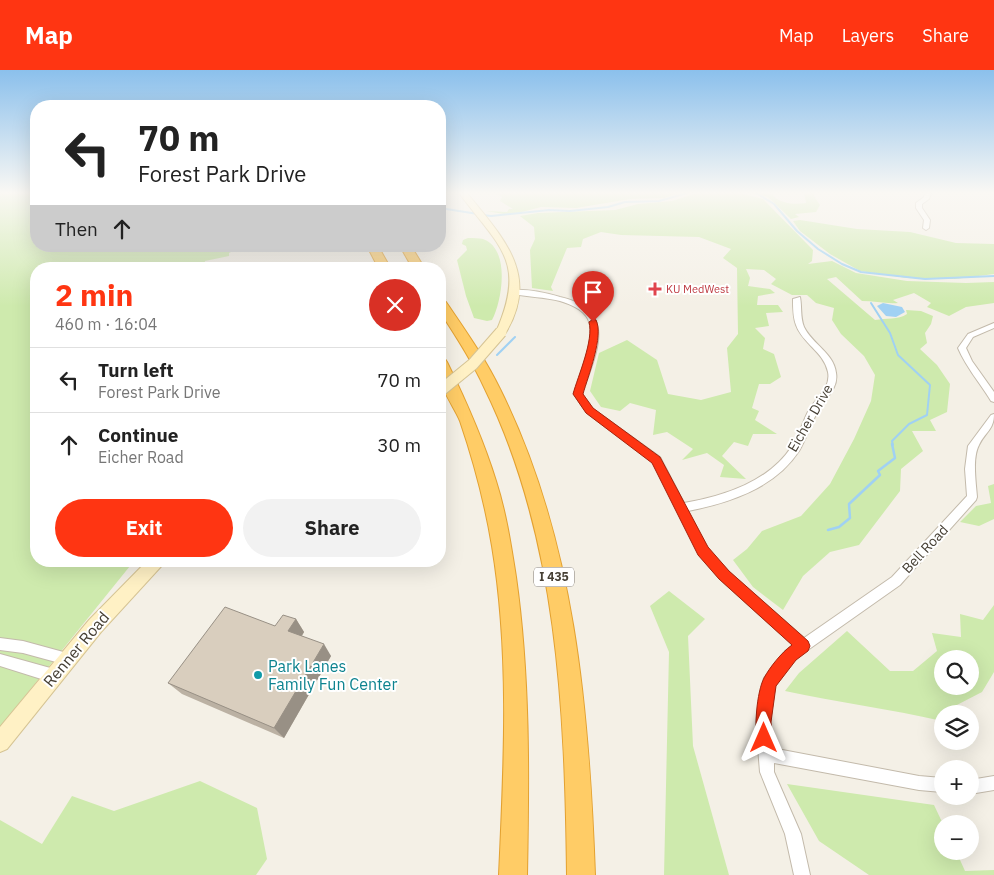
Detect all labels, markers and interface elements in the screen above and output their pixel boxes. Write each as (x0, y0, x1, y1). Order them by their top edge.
text: Map (25, 19, 73, 51)
text: Map (779, 24, 814, 47)
text: Layers (842, 24, 894, 47)
text: Share (922, 24, 969, 47)
text: 70 m (138, 115, 220, 161)
icon: left (55, 120, 120, 185)
text: Forest Park Drive (138, 159, 306, 188)
icon: ahead (108, 215, 136, 243)
text: Then (55, 217, 98, 241)
pin (572, 271, 614, 322)
text: 2 min (55, 275, 133, 314)
icon: arrive (579, 278, 607, 306)
button: close (369, 279, 421, 331)
marker: KU MedWest (648, 282, 662, 296)
place label: KU MedWest (666, 282, 729, 296)
text: 460 m · 16:04 (55, 314, 157, 334)
text: Turn left (98, 358, 174, 382)
icon: left (55, 366, 83, 394)
text: 70 m (377, 368, 421, 392)
street label: Eicher Drive (783, 381, 837, 455)
text: Forest Park Drive (98, 382, 220, 402)
text: Continue (98, 423, 178, 447)
icon: ahead (55, 431, 83, 459)
text: 30 m (377, 433, 421, 457)
text: Eicher Road (98, 447, 184, 467)
button: Exit (55, 499, 233, 557)
button: Share (243, 499, 421, 557)
street label: Bell Road (898, 521, 952, 577)
road number: I 435 (534, 568, 574, 586)
street label: Renner Road (39, 607, 113, 691)
map controls (934, 650, 979, 860)
button: search (934, 650, 979, 695)
place label: Park Lanes Family Fun Center (268, 656, 397, 694)
marker: Park Lanes Family Fun Center (252, 669, 264, 681)
button: layers (934, 705, 979, 750)
position arrow (737, 711, 789, 763)
button: + (934, 760, 979, 805)
button: − (934, 815, 979, 860)

